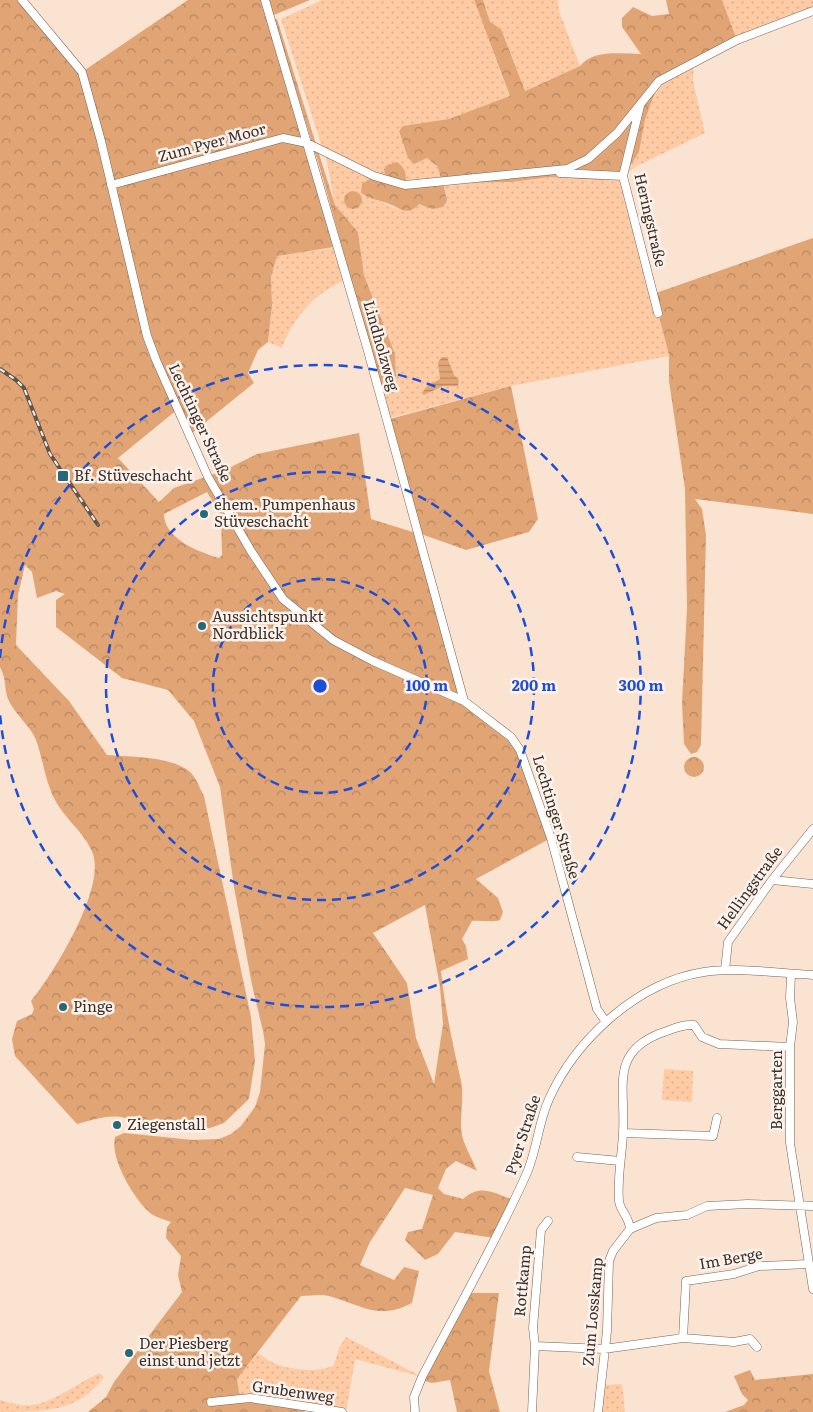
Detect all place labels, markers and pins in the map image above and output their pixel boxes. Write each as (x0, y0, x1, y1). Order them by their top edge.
place label: Bf. Stüveschacht (74, 463, 193, 486)
marker: Bf. Stüveschacht (56, 469, 70, 483)
place label: ehem. Pumpenhaus Stüveschacht (214, 492, 355, 532)
marker: ehem. Pumpenhaus Stüveschacht (198, 508, 210, 520)
place label: Aussichtspunkt Nordblick (212, 604, 324, 644)
marker: Aussichtspunkt Nordblick (196, 620, 208, 632)
centre of rings (311, 677, 329, 695)
place label: Pinge (73, 994, 113, 1017)
marker: Pinge (57, 1001, 69, 1013)
place label: Ziegenstall (127, 1112, 206, 1135)
marker: Ziegenstall (111, 1119, 123, 1131)
place label: Der Piesberg einst und jetzt (139, 1331, 240, 1371)
marker: Der Piesberg einst und jetzt (123, 1347, 135, 1359)

